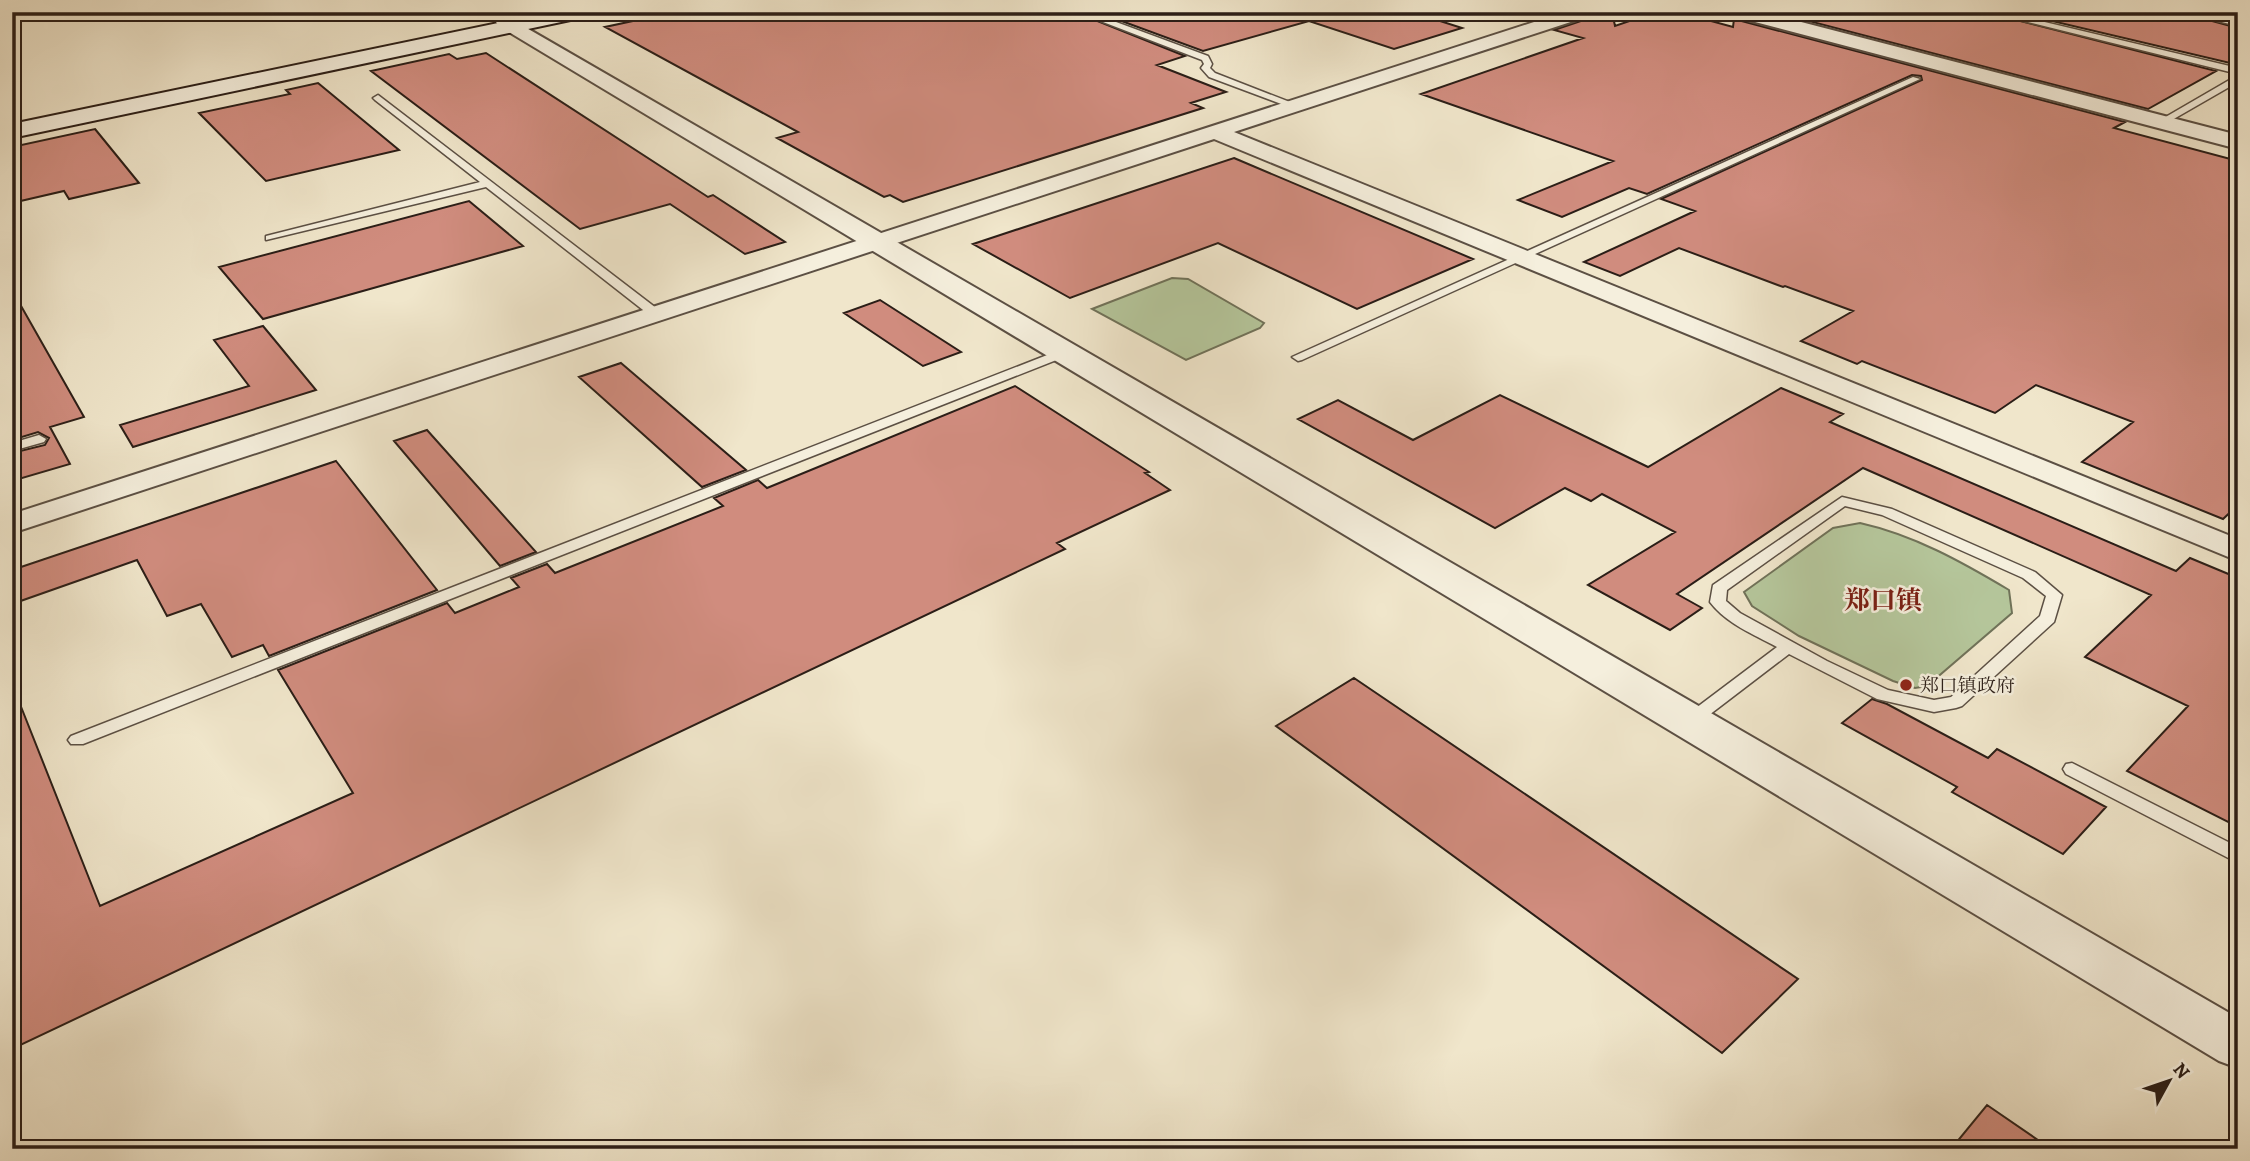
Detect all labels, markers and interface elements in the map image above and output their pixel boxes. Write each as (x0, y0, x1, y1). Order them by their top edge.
district label: 郑口镇 (1844, 583, 1922, 618)
place label: 郑口镇政府 (1920, 673, 2015, 699)
marker: 郑口镇政府 (1898, 677, 1914, 693)
north arrow (2134, 1046, 2204, 1116)
text: N (2167, 1057, 2196, 1084)

